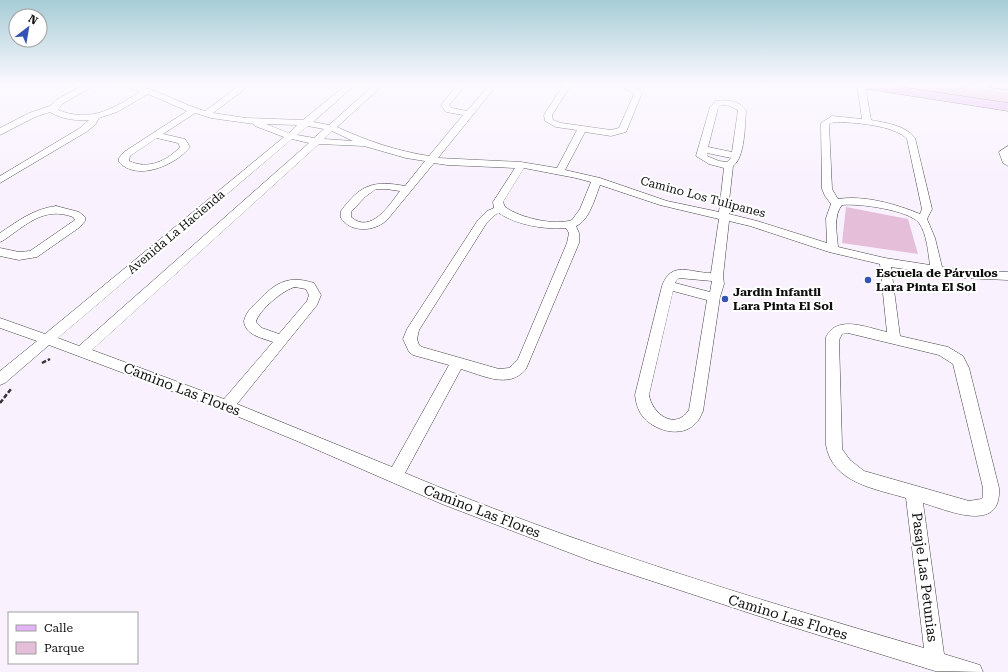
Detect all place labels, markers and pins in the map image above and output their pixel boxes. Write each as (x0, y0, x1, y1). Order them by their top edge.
place label: Escuela de Párvulos Lara Pinta El Sol (876, 266, 998, 294)
marker: Escuela de Párvulos Lara Pinta El Sol (863, 275, 873, 285)
place label: Jardin Infantil Lara Pinta El Sol (733, 285, 833, 313)
marker: Jardin Infantil Lara Pinta El Sol (720, 294, 730, 304)

